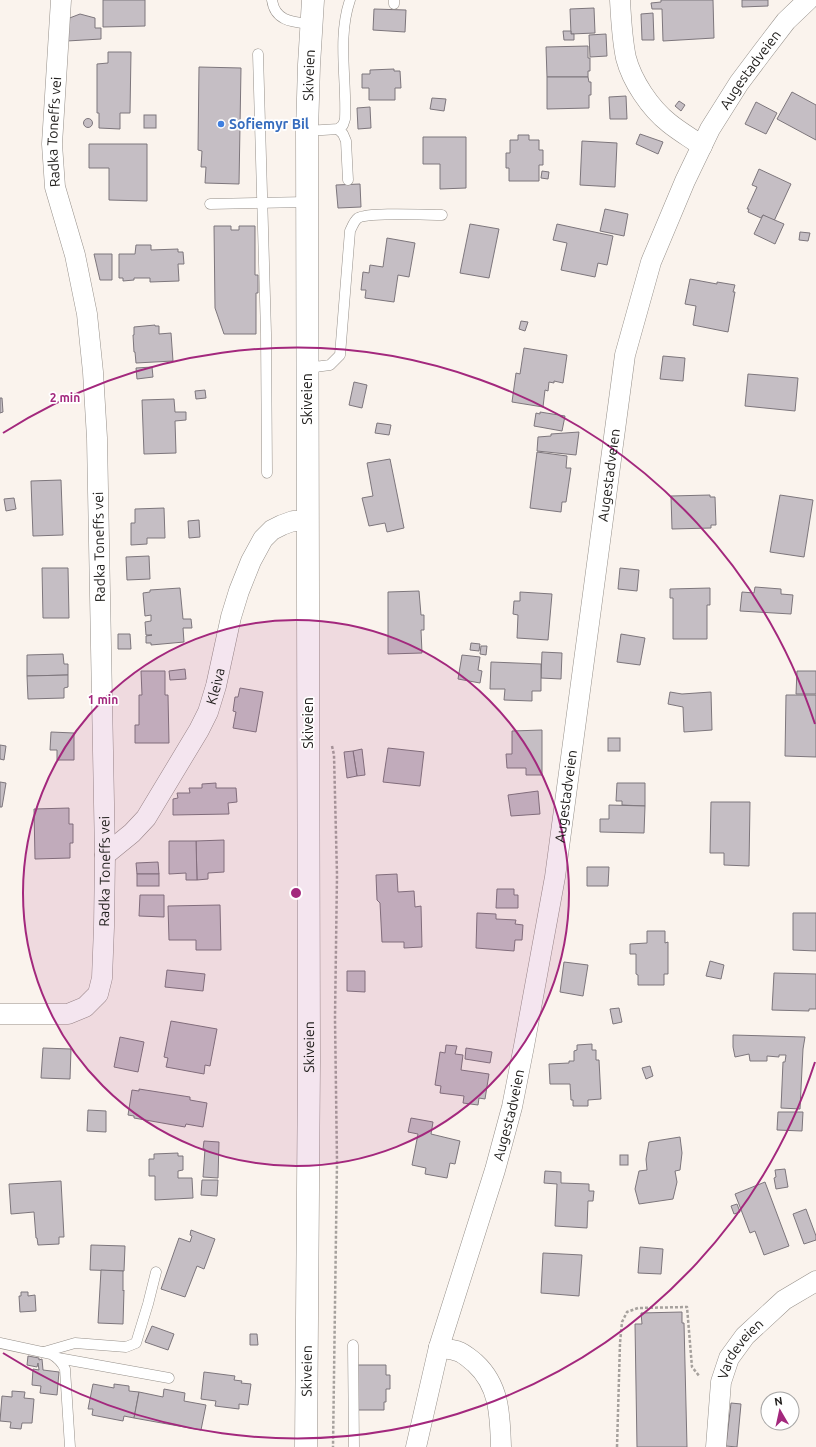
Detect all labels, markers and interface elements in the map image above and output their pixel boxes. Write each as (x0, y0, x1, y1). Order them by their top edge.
street label: Augestadveien (717, 27, 784, 112)
street label: Skiveien (300, 49, 318, 101)
street label: Radka Toneffs vei (44, 76, 64, 188)
place label: Sofiemyr Bil (229, 116, 309, 132)
marker: Sofiemyr Bil (216, 119, 226, 129)
street label: Skiveien (299, 373, 315, 425)
text: 2 min (50, 391, 80, 404)
street label: Augestadveien (595, 428, 623, 523)
street label: Radka Toneffs vei (90, 492, 108, 602)
street label: Kleiva (203, 666, 228, 707)
text: 1 min (88, 693, 118, 706)
street label: Skiveien (300, 697, 316, 749)
street label: Augestadveien (552, 749, 580, 844)
street label: Radka Toneffs vei (96, 816, 113, 927)
centre of rings (289, 886, 303, 900)
street label: Skiveien (301, 1021, 317, 1073)
street label: Augestadveien (490, 1068, 527, 1162)
street label: Vardeveien (714, 1315, 766, 1381)
street label: Skiveien (298, 1345, 315, 1397)
north arrow (760, 1391, 800, 1431)
text: N (773, 1395, 783, 1408)

